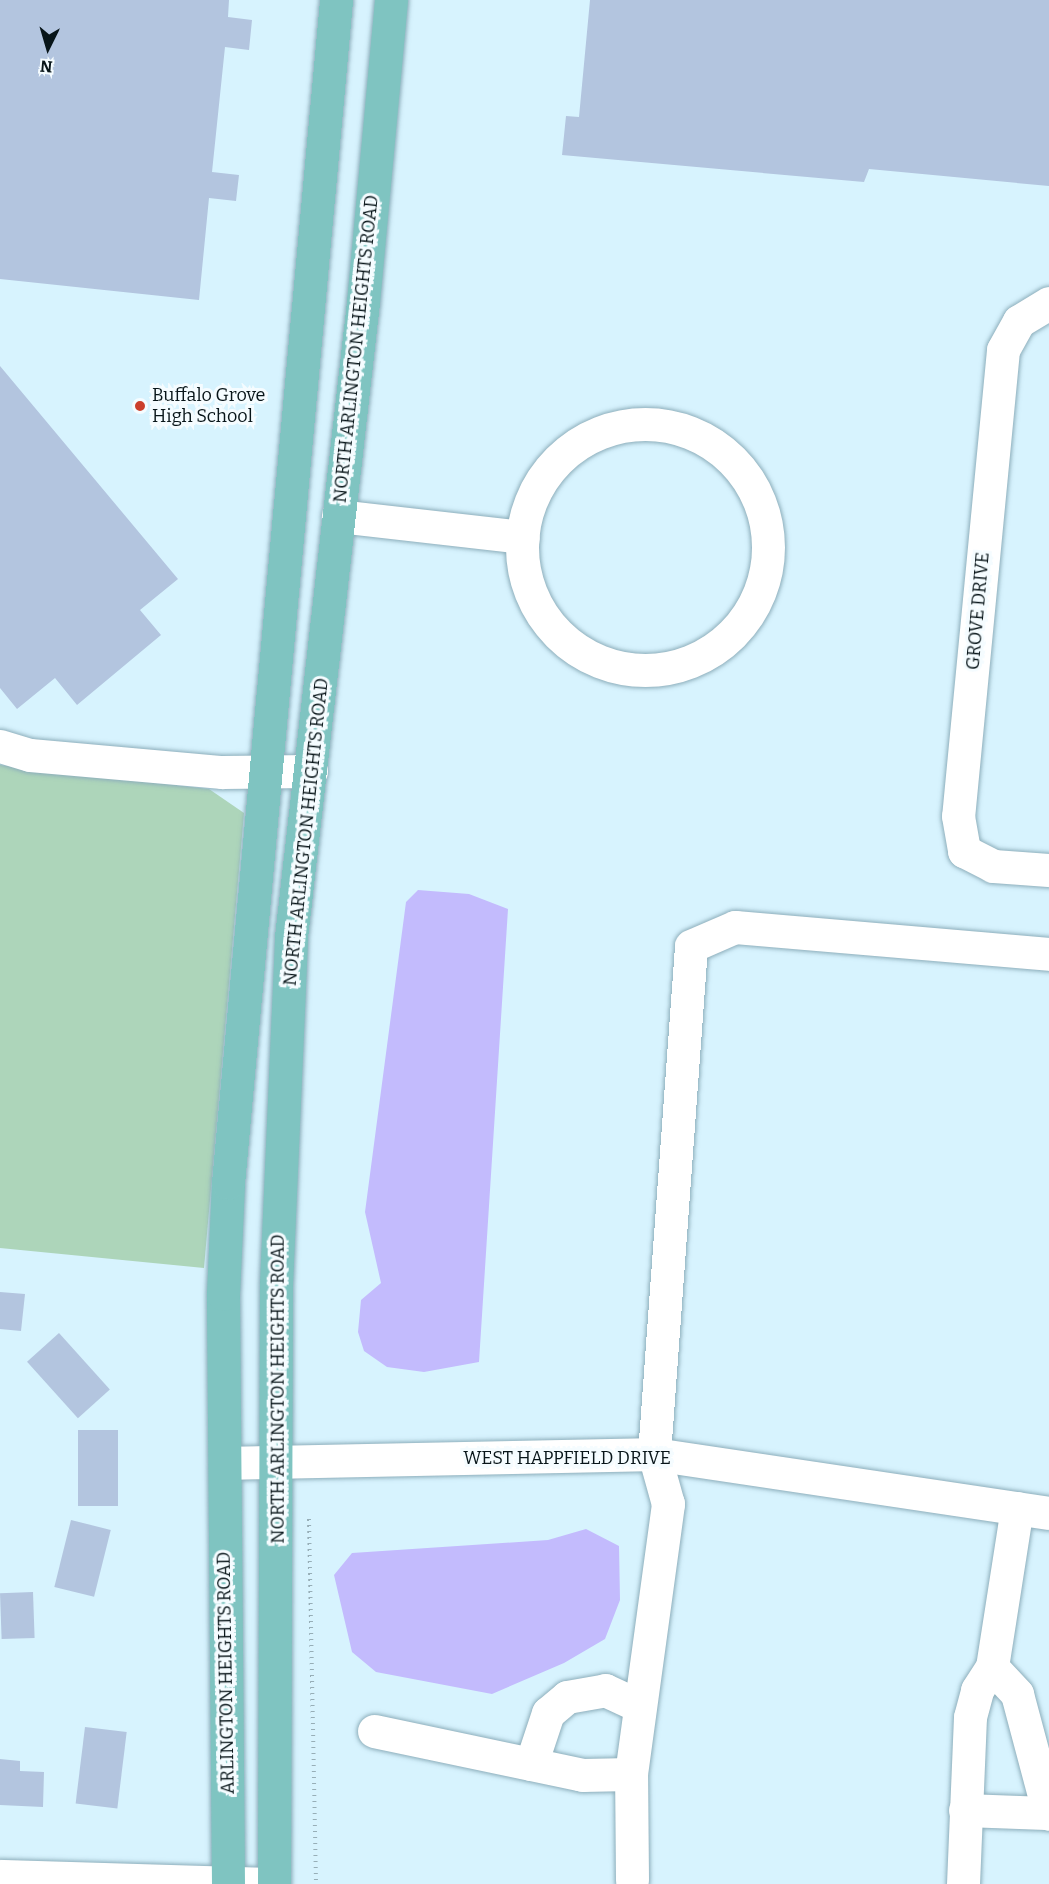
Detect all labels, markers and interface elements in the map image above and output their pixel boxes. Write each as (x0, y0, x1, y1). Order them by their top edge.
north arrow (18, 18, 78, 78)
text: N (39, 56, 53, 76)
street label: NORTH ARLINGTON HEIGHTS ROAD (329, 194, 383, 504)
place label: Buffalo Grove High School (152, 385, 265, 428)
marker: Buffalo Grove High School (133, 399, 147, 413)
street label: GROVE DRIVE (962, 551, 994, 671)
street label: NORTH ARLINGTON HEIGHTS ROAD (279, 677, 333, 987)
street label: NORTH ARLINGTON HEIGHTS ROAD (267, 1234, 289, 1544)
street label: WEST HAPPFIELD DRIVE (463, 1447, 671, 1469)
street label: ARLINGTON HEIGHTS ROAD (213, 1552, 239, 1794)

